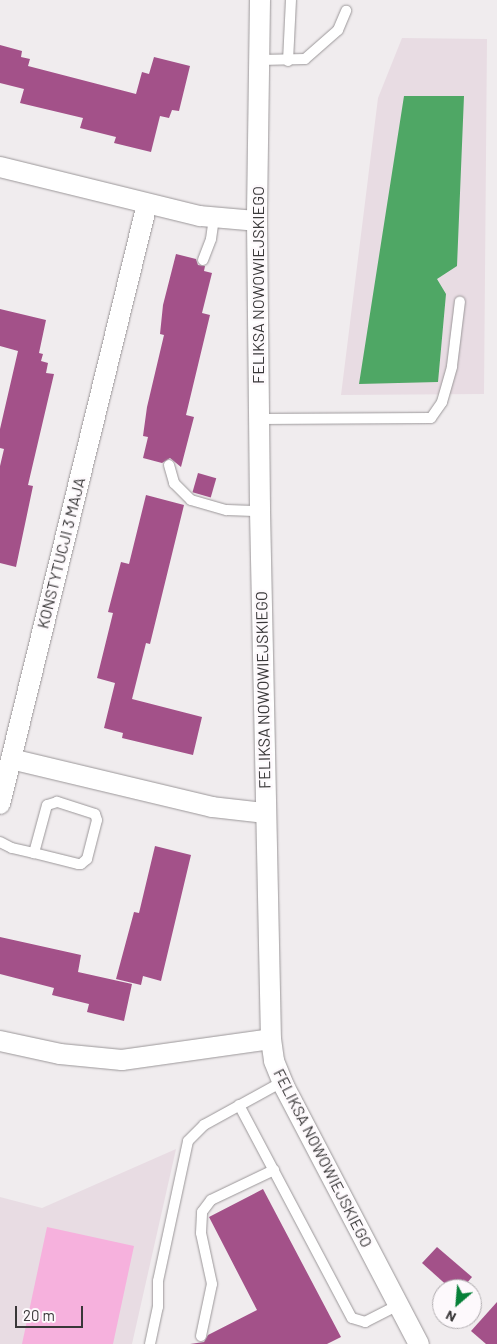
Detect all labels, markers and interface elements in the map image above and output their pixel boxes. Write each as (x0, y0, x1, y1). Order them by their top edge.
street label: FELIKSA NOWOWIEJSKIEGO (248, 186, 268, 384)
street label: KONSTYTUCJI 3 MAJA (33, 475, 89, 631)
street label: FELIKSA NOWOWIEJSKIEGO (252, 591, 274, 789)
street label: FELIKSA NOWOWIEJSKIEGO (270, 1065, 376, 1251)
north arrow (432, 1279, 482, 1329)
scale bar (18, 1296, 85, 1328)
text: 20 m (23, 1306, 55, 1324)
text: N (442, 1307, 458, 1327)

